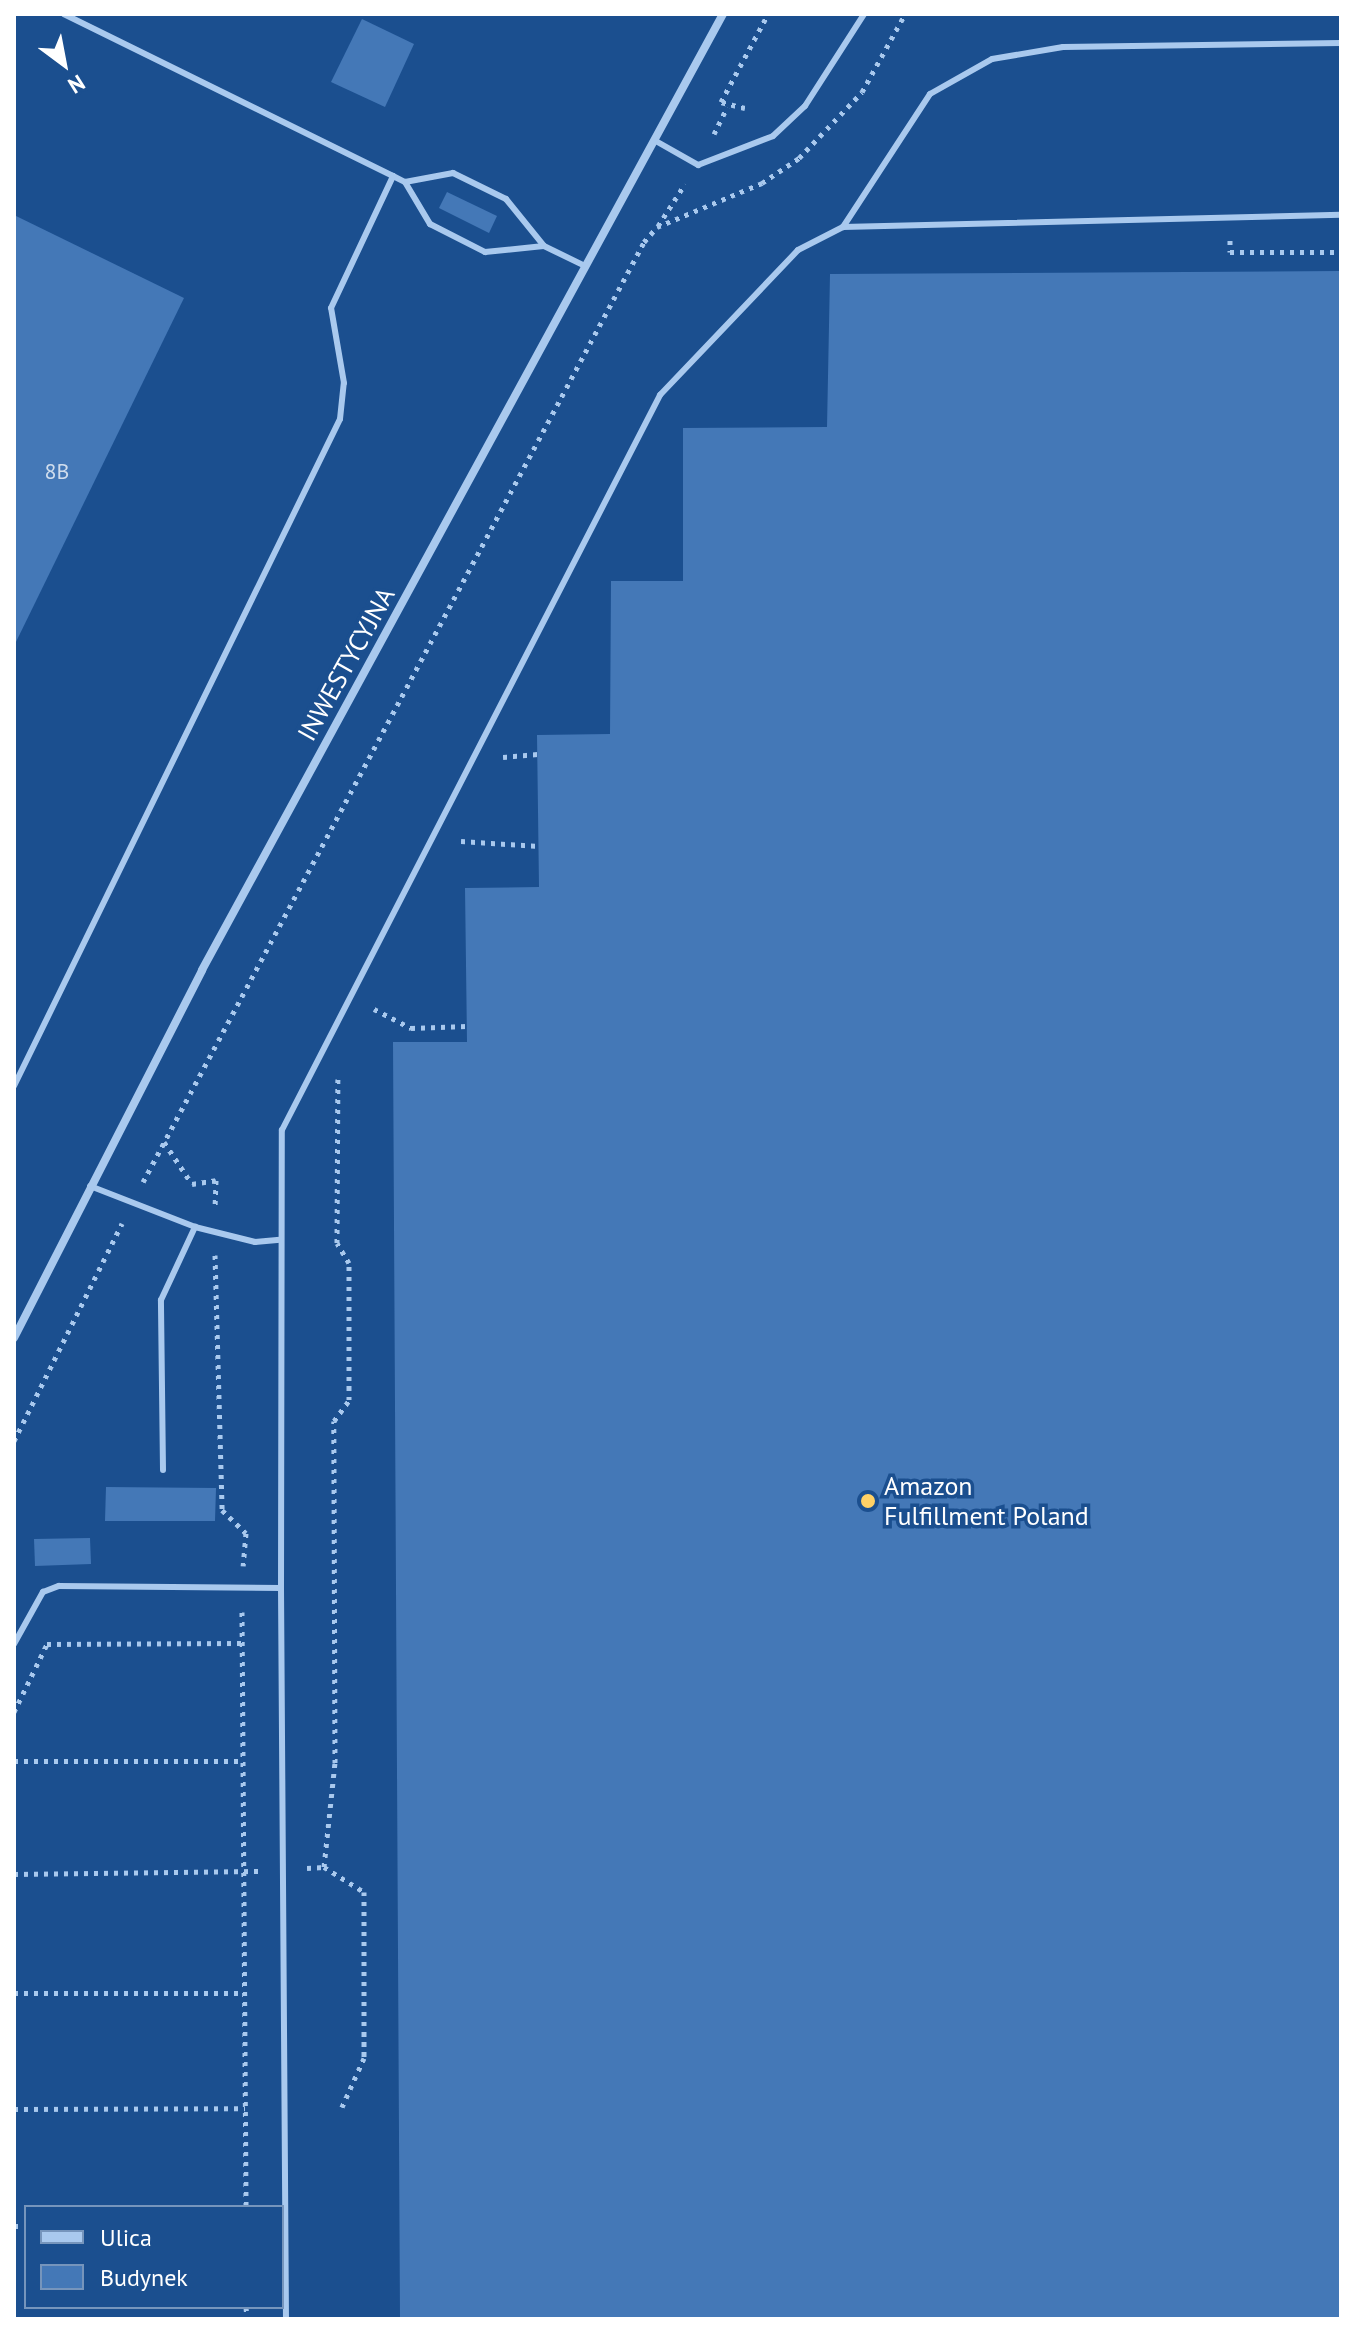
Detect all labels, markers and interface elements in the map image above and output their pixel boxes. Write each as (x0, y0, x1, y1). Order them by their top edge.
north arrow (24, 24, 104, 104)
text: N (63, 69, 90, 100)
house number: 8B (45, 459, 69, 485)
street label: INWESTYCYJNA (291, 582, 401, 746)
place label: Amazon Fulfillment Poland (884, 1470, 1089, 1532)
marker: Amazon Fulfillment Poland (859, 1492, 877, 1510)
legend (24, 2205, 284, 2309)
text: Ulica (100, 2222, 152, 2253)
text: Budynek (100, 2262, 188, 2293)

